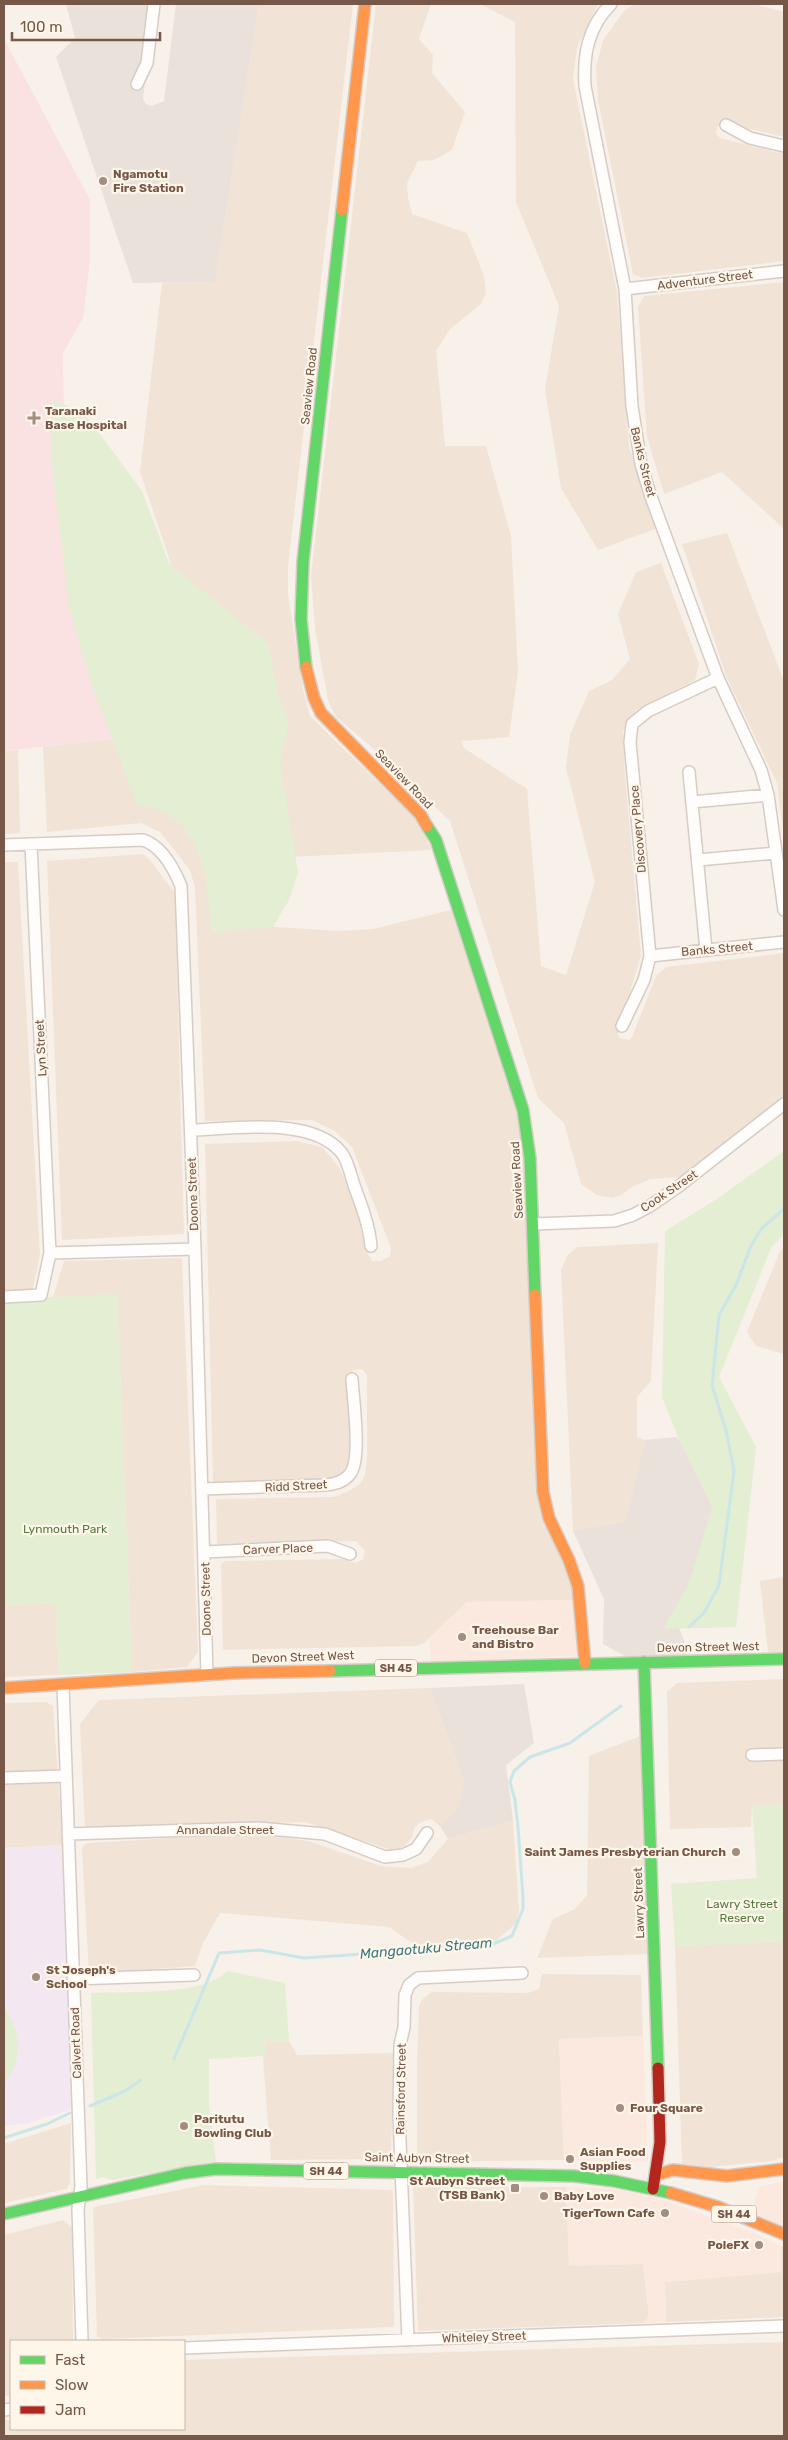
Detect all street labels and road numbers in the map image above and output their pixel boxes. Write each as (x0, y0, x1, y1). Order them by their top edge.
street label: Adventure Street (656, 267, 754, 293)
street label: Seaview Road (298, 347, 320, 425)
street label: Banks Street (628, 425, 659, 499)
street label: Seaview Road (372, 746, 436, 812)
street label: Discovery Place (627, 784, 649, 874)
street label: Banks Street (681, 939, 754, 959)
street label: Lyn Street (32, 1019, 49, 1077)
street label: Seaview Road (508, 1141, 526, 1219)
street label: Doone Street (185, 1157, 201, 1231)
street label: Cook Street (638, 1167, 700, 1215)
street label: Ridd Street (264, 1477, 328, 1495)
street label: Carver Place (243, 1541, 314, 1557)
street label: Doone Street (198, 1562, 214, 1636)
street label: Devon Street West (657, 1639, 760, 1655)
street label: Devon Street West (251, 1648, 355, 1666)
road number: SH 45 (375, 1660, 417, 1676)
street label: Annandale Street (176, 1823, 274, 1837)
street label: Lawry Street (631, 1867, 647, 1939)
street label: Calvert Road (68, 2007, 84, 2079)
street label: Rainsford Street (393, 2043, 409, 2135)
street label: Saint Aubyn Street (364, 2150, 470, 2166)
road number: SH 44 (304, 2162, 348, 2180)
road number: SH 44 (712, 2206, 756, 2222)
street label: Whiteley Street (441, 2329, 527, 2345)

